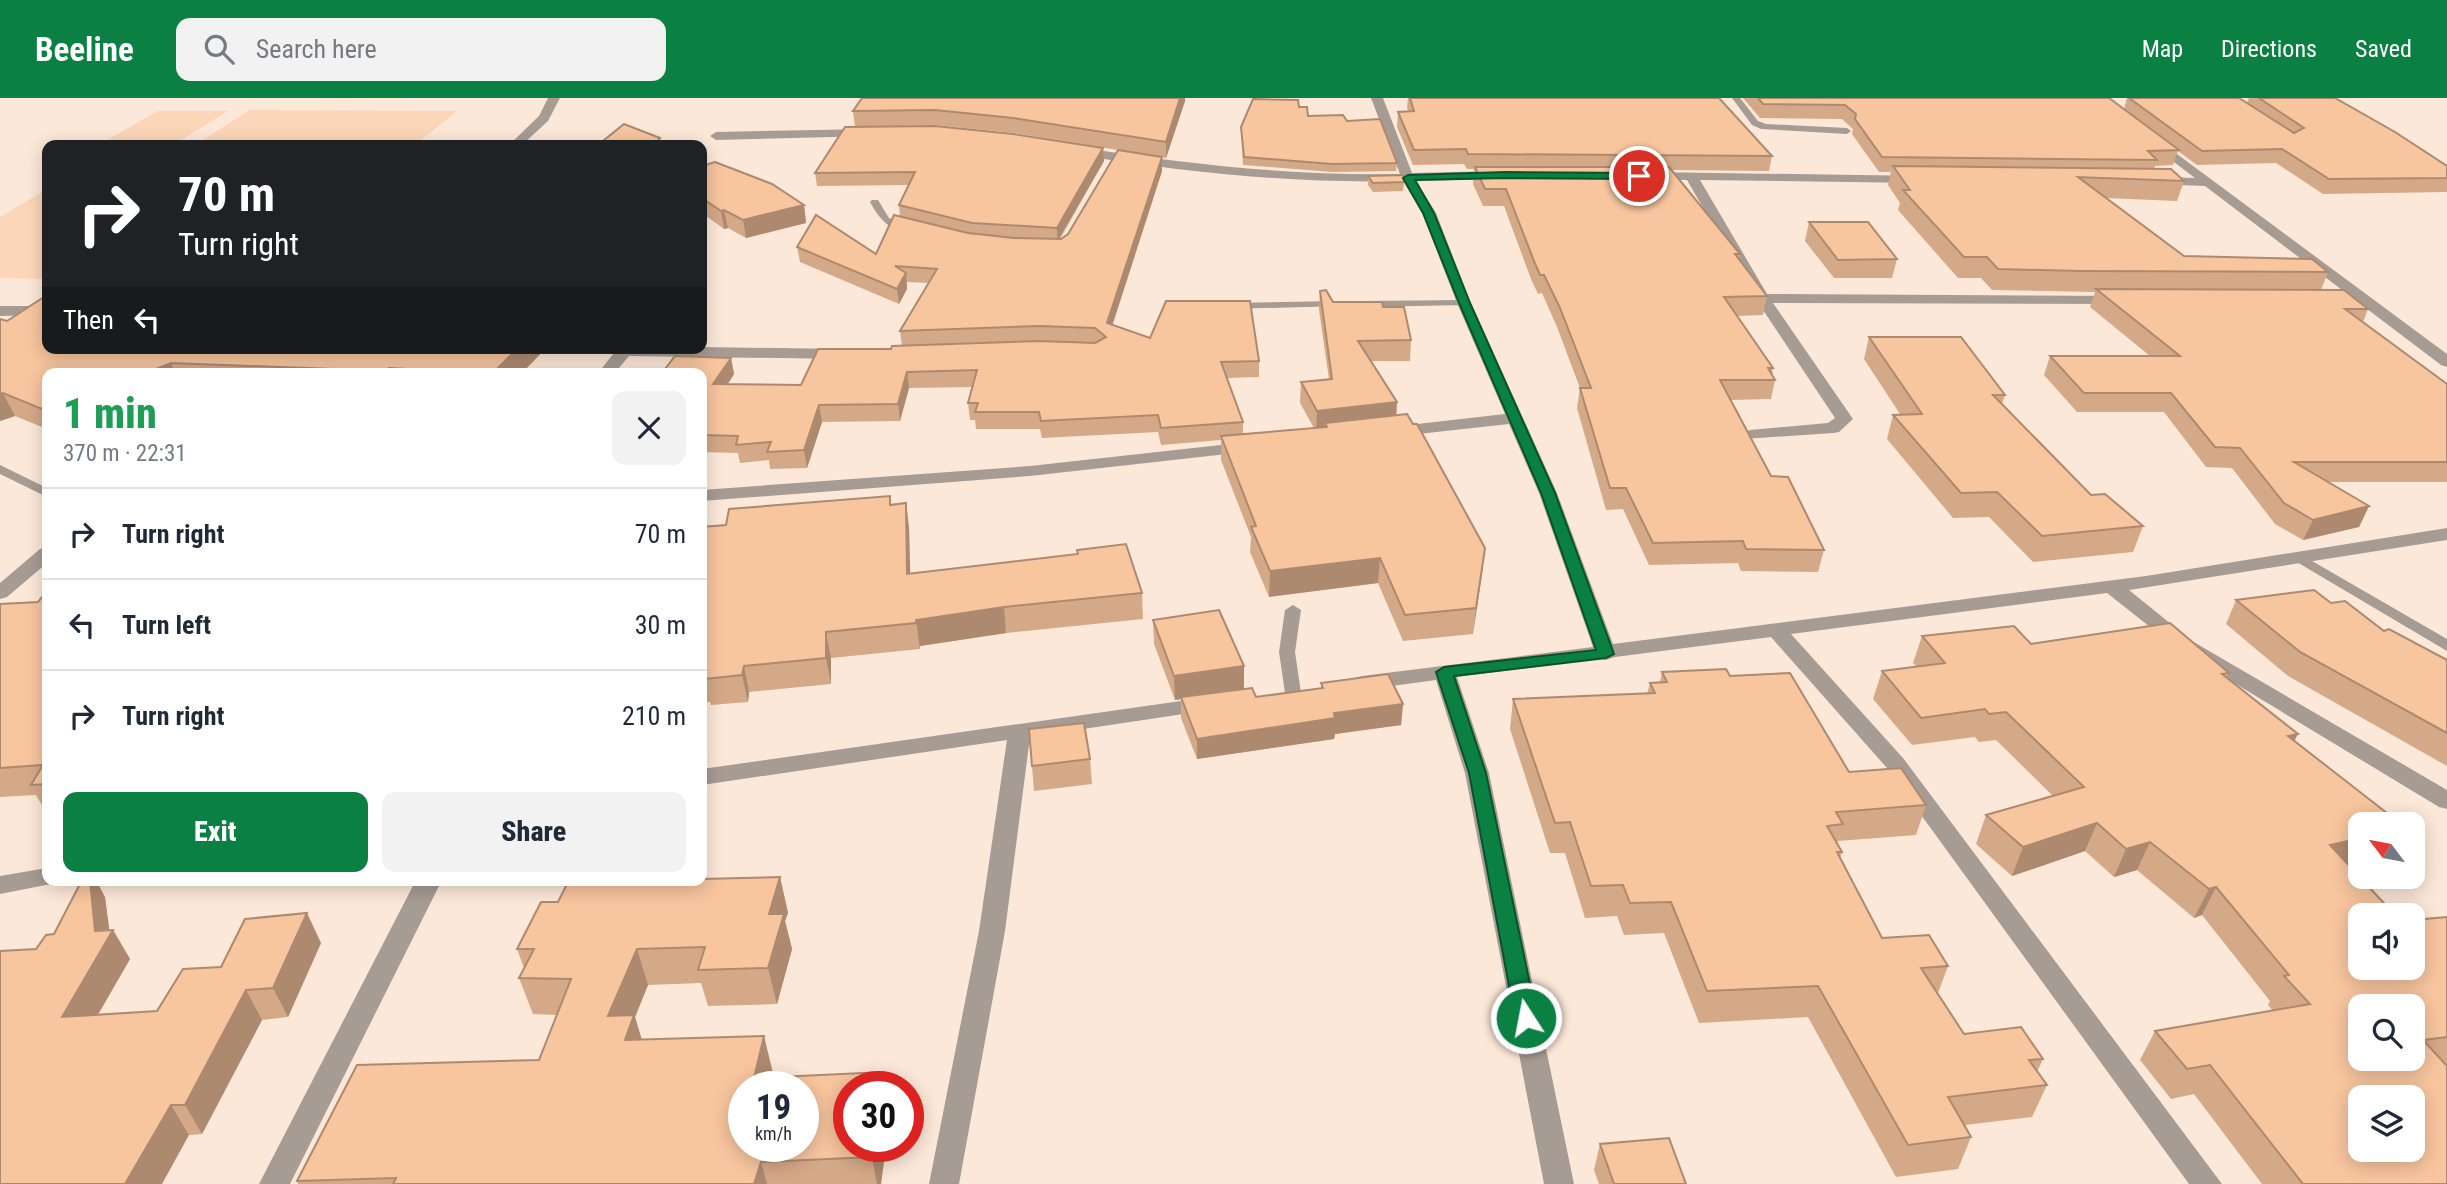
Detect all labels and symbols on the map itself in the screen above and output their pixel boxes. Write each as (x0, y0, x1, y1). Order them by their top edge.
pin (1609, 146, 1669, 206)
north arrow (2348, 812, 2426, 889)
position arrow (1489, 981, 1563, 1055)
speed limit sign: 30 (833, 1071, 924, 1162)

